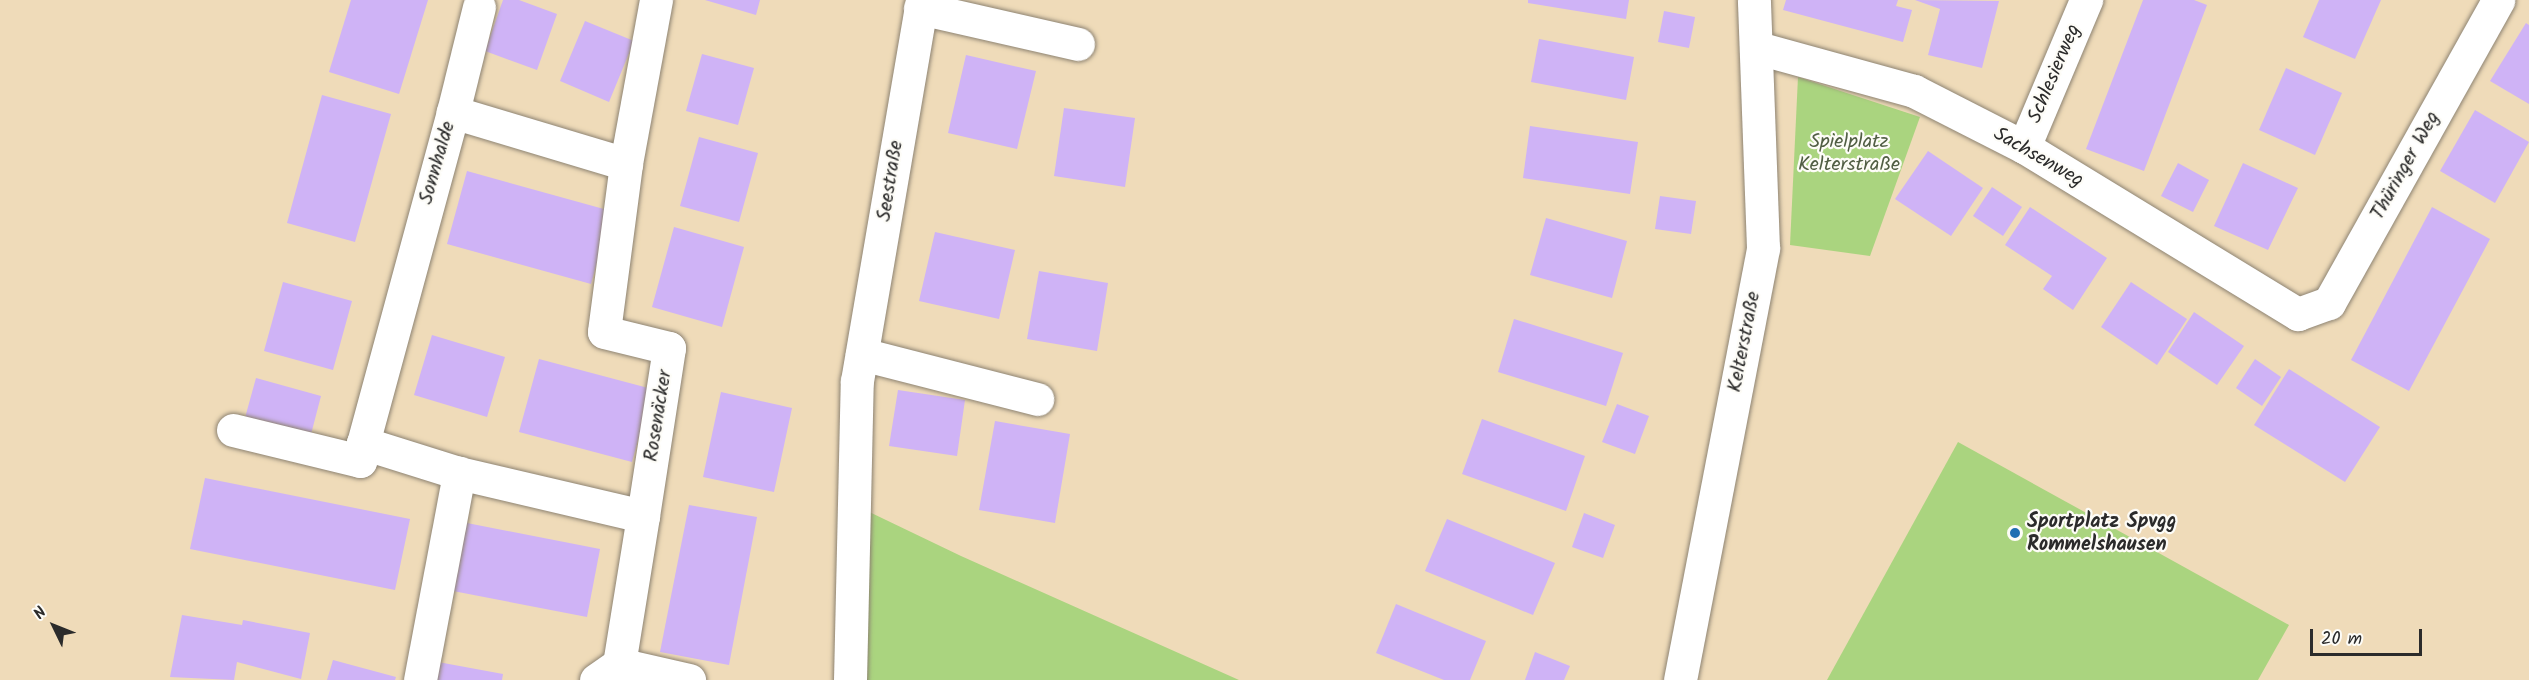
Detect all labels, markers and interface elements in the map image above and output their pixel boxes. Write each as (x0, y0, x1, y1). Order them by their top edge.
street label: Schlesierweg (2023, 21, 2087, 127)
street label: Thüringer Weg (2366, 108, 2446, 224)
street label: Sonnhalde (415, 119, 461, 207)
street label: Sachsenweg (1989, 123, 2087, 193)
park label: Spielplatz Kelterstraße (1798, 131, 1900, 178)
street label: Seestraße (873, 139, 909, 223)
street label: Kelterstraße (1723, 290, 1767, 394)
street label: Rosenäcker (640, 369, 678, 463)
place label: Sportplatz Spvgg Rommelshausen (2027, 510, 2176, 557)
marker: Sportplatz Spvgg Rommelshausen (2008, 526, 2022, 540)
north arrow (24, 596, 84, 656)
text: N (28, 601, 53, 626)
scale bar (2313, 617, 2426, 655)
text: 20 m (2321, 625, 2362, 654)

